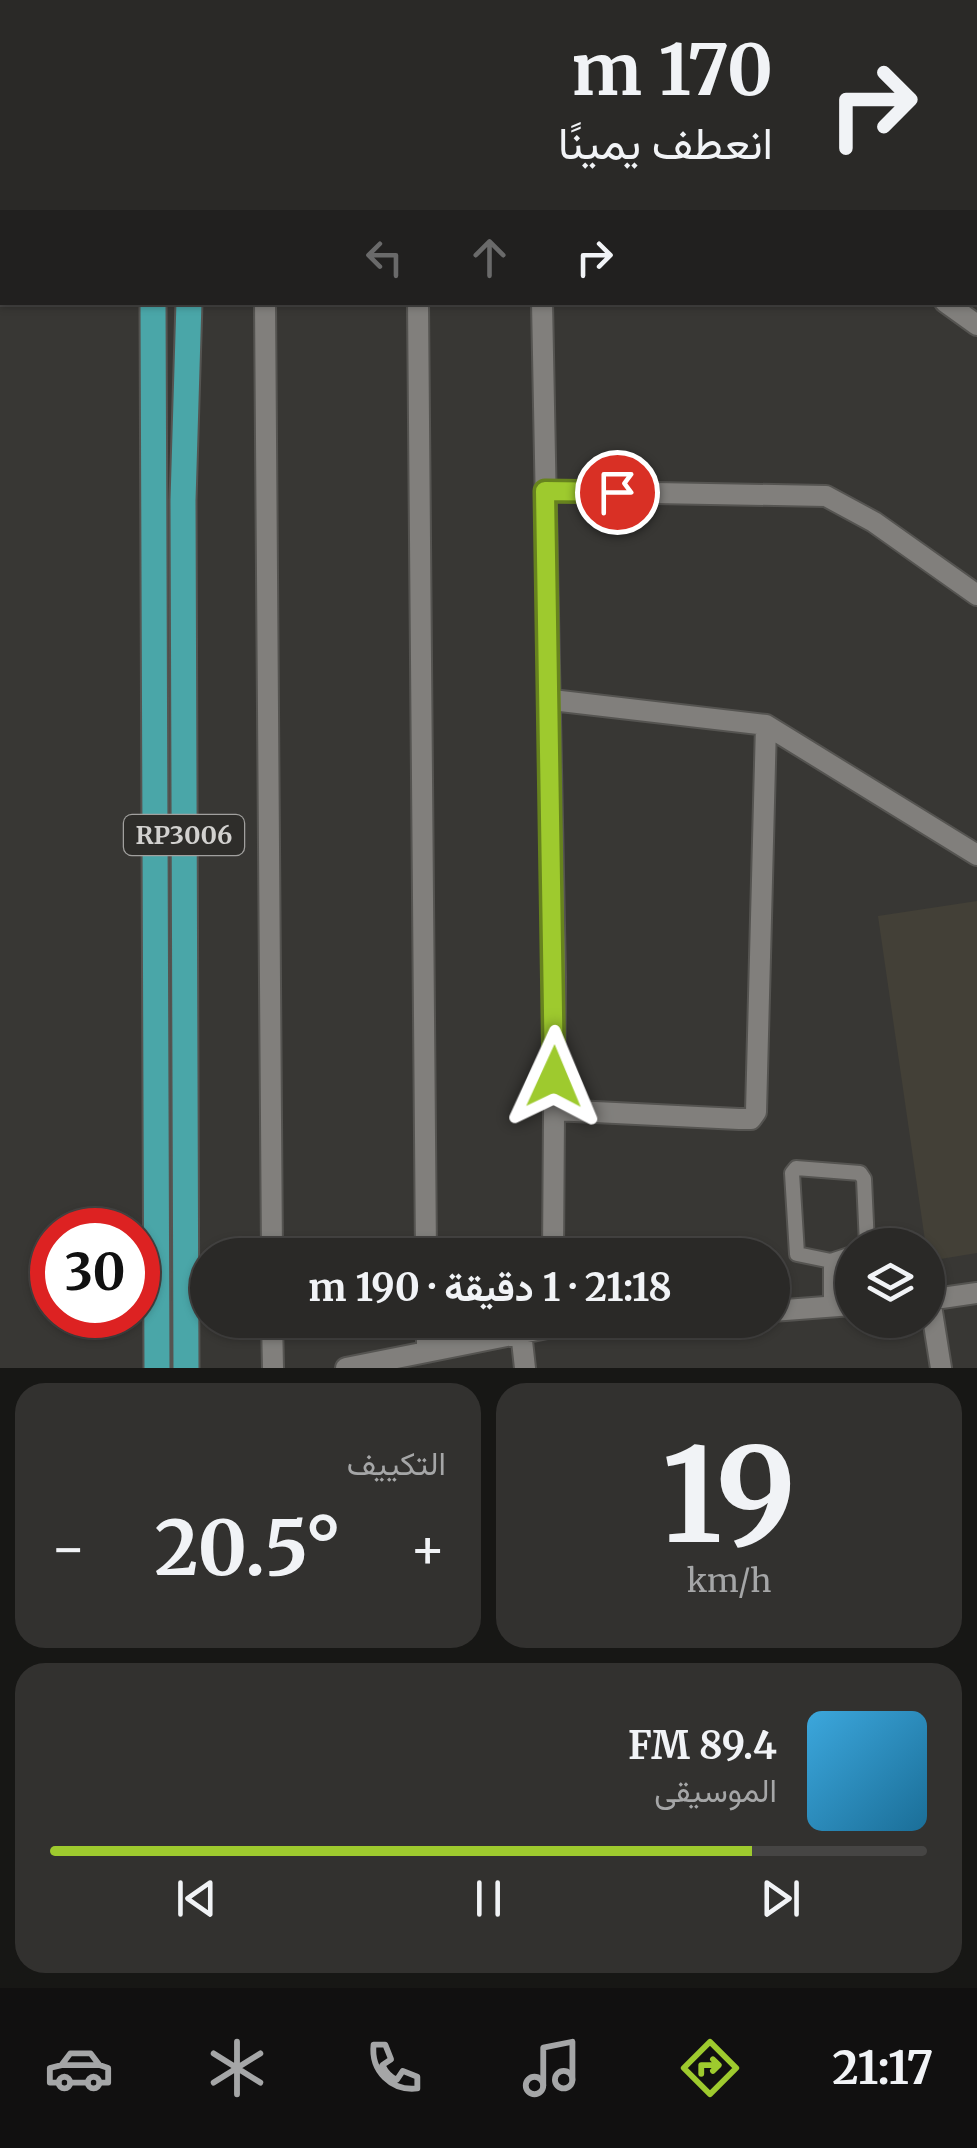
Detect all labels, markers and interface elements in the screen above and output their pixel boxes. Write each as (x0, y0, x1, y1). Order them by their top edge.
text: 170 m (572, 26, 773, 114)
icon: right (808, 40, 938, 170)
text: انعطف يمينًا (558, 115, 773, 171)
icon: left (357, 230, 412, 285)
icon: ahead (462, 230, 517, 285)
icon: right (567, 230, 622, 285)
pin (575, 450, 660, 535)
icon: arrive (590, 465, 645, 520)
road number: RP3006 (124, 815, 244, 855)
position arrow (502, 1025, 606, 1129)
speed limit sign: 30 (30, 1208, 160, 1338)
map controls (835, 1228, 945, 1338)
button: layers (835, 1228, 945, 1338)
text: 21:18 · 1 دقيقة · 190 m (308, 1264, 672, 1311)
text: 19 (662, 1414, 796, 1577)
text: التكييف (347, 1444, 446, 1484)
text: 20.5° (154, 1501, 342, 1595)
text: − (50, 1514, 87, 1583)
text: + (409, 1514, 446, 1583)
text: km/h (687, 1561, 771, 1601)
text: 89.4 FM (628, 1722, 777, 1769)
text: الموسيقى (654, 1771, 777, 1811)
icon: previous (169, 1871, 224, 1926)
icon: pause (461, 1871, 516, 1926)
icon: next (753, 1871, 808, 1926)
icon: car (44, 2033, 114, 2103)
icon: climate (202, 2033, 272, 2103)
icon: phone (359, 2033, 429, 2103)
icon: music (517, 2033, 587, 2103)
icon: directions (675, 2033, 745, 2103)
text: 21:17 (832, 2040, 933, 2096)

